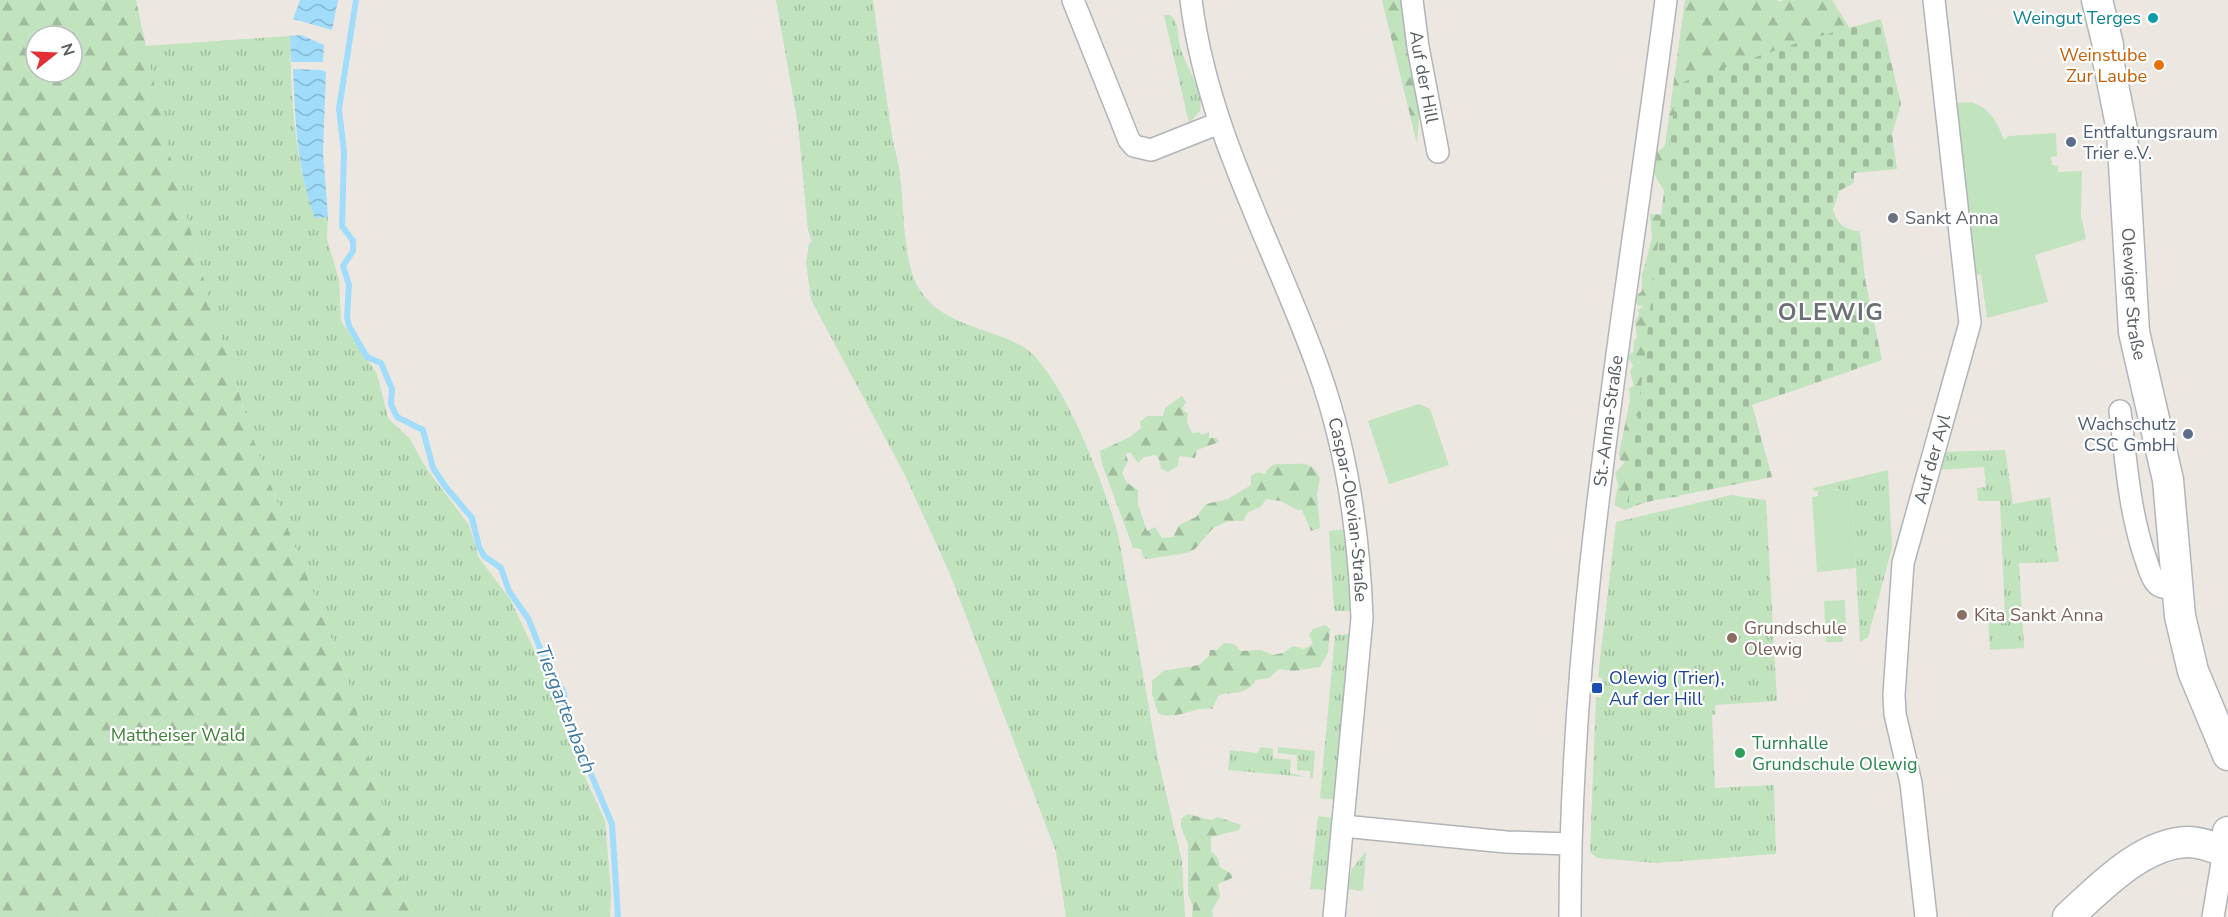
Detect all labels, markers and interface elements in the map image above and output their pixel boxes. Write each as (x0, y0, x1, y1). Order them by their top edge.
place label: Weingut Terges (2013, 6, 2141, 30)
marker: Weingut Terges (2146, 11, 2160, 25)
north arrow (24, 24, 84, 84)
street label: Auf der Hill (1404, 29, 1444, 126)
text: N (55, 41, 80, 59)
place label: Weinstube Zur Laube (2059, 43, 2147, 88)
marker: Weinstube Zur Laube (2152, 58, 2166, 72)
place label: Entfaltungsraum Trier e.V. (2083, 120, 2218, 165)
marker: Entfaltungsraum Trier e.V. (2064, 135, 2078, 149)
place label: Sankt Anna (1905, 206, 1999, 230)
marker: Sankt Anna (1886, 211, 1900, 225)
street label: Olewiger Straße (2116, 227, 2152, 362)
district label: OLEWIG (1778, 296, 1884, 328)
street label: St.-Anna-Straße (1588, 353, 1629, 488)
street label: Auf der Ayl (1908, 411, 1956, 507)
place label: Wachschutz CSC GmbH (2077, 412, 2176, 457)
street label: Caspar-Olevian-Straße (1322, 415, 1373, 603)
marker: Wachschutz CSC GmbH (2181, 427, 2195, 441)
place label: Kita Sankt Anna (1974, 603, 2104, 627)
marker: Kita Sankt Anna (1955, 608, 1969, 622)
place label: Grundschule Olewig (1744, 616, 1846, 661)
marker: Grundschule Olewig (1725, 631, 1739, 645)
water label: Tiergartenbach (529, 641, 603, 778)
place label: Olewig (Trier), Auf der Hill (1609, 666, 1725, 711)
marker: Olewig (Trier), Auf der Hill (1590, 681, 1604, 695)
park label: Mattheiser Wald (111, 723, 245, 747)
place label: Turnhalle Grundschule Olewig (1752, 731, 1917, 776)
marker: Turnhalle Grundschule Olewig (1733, 746, 1747, 760)

